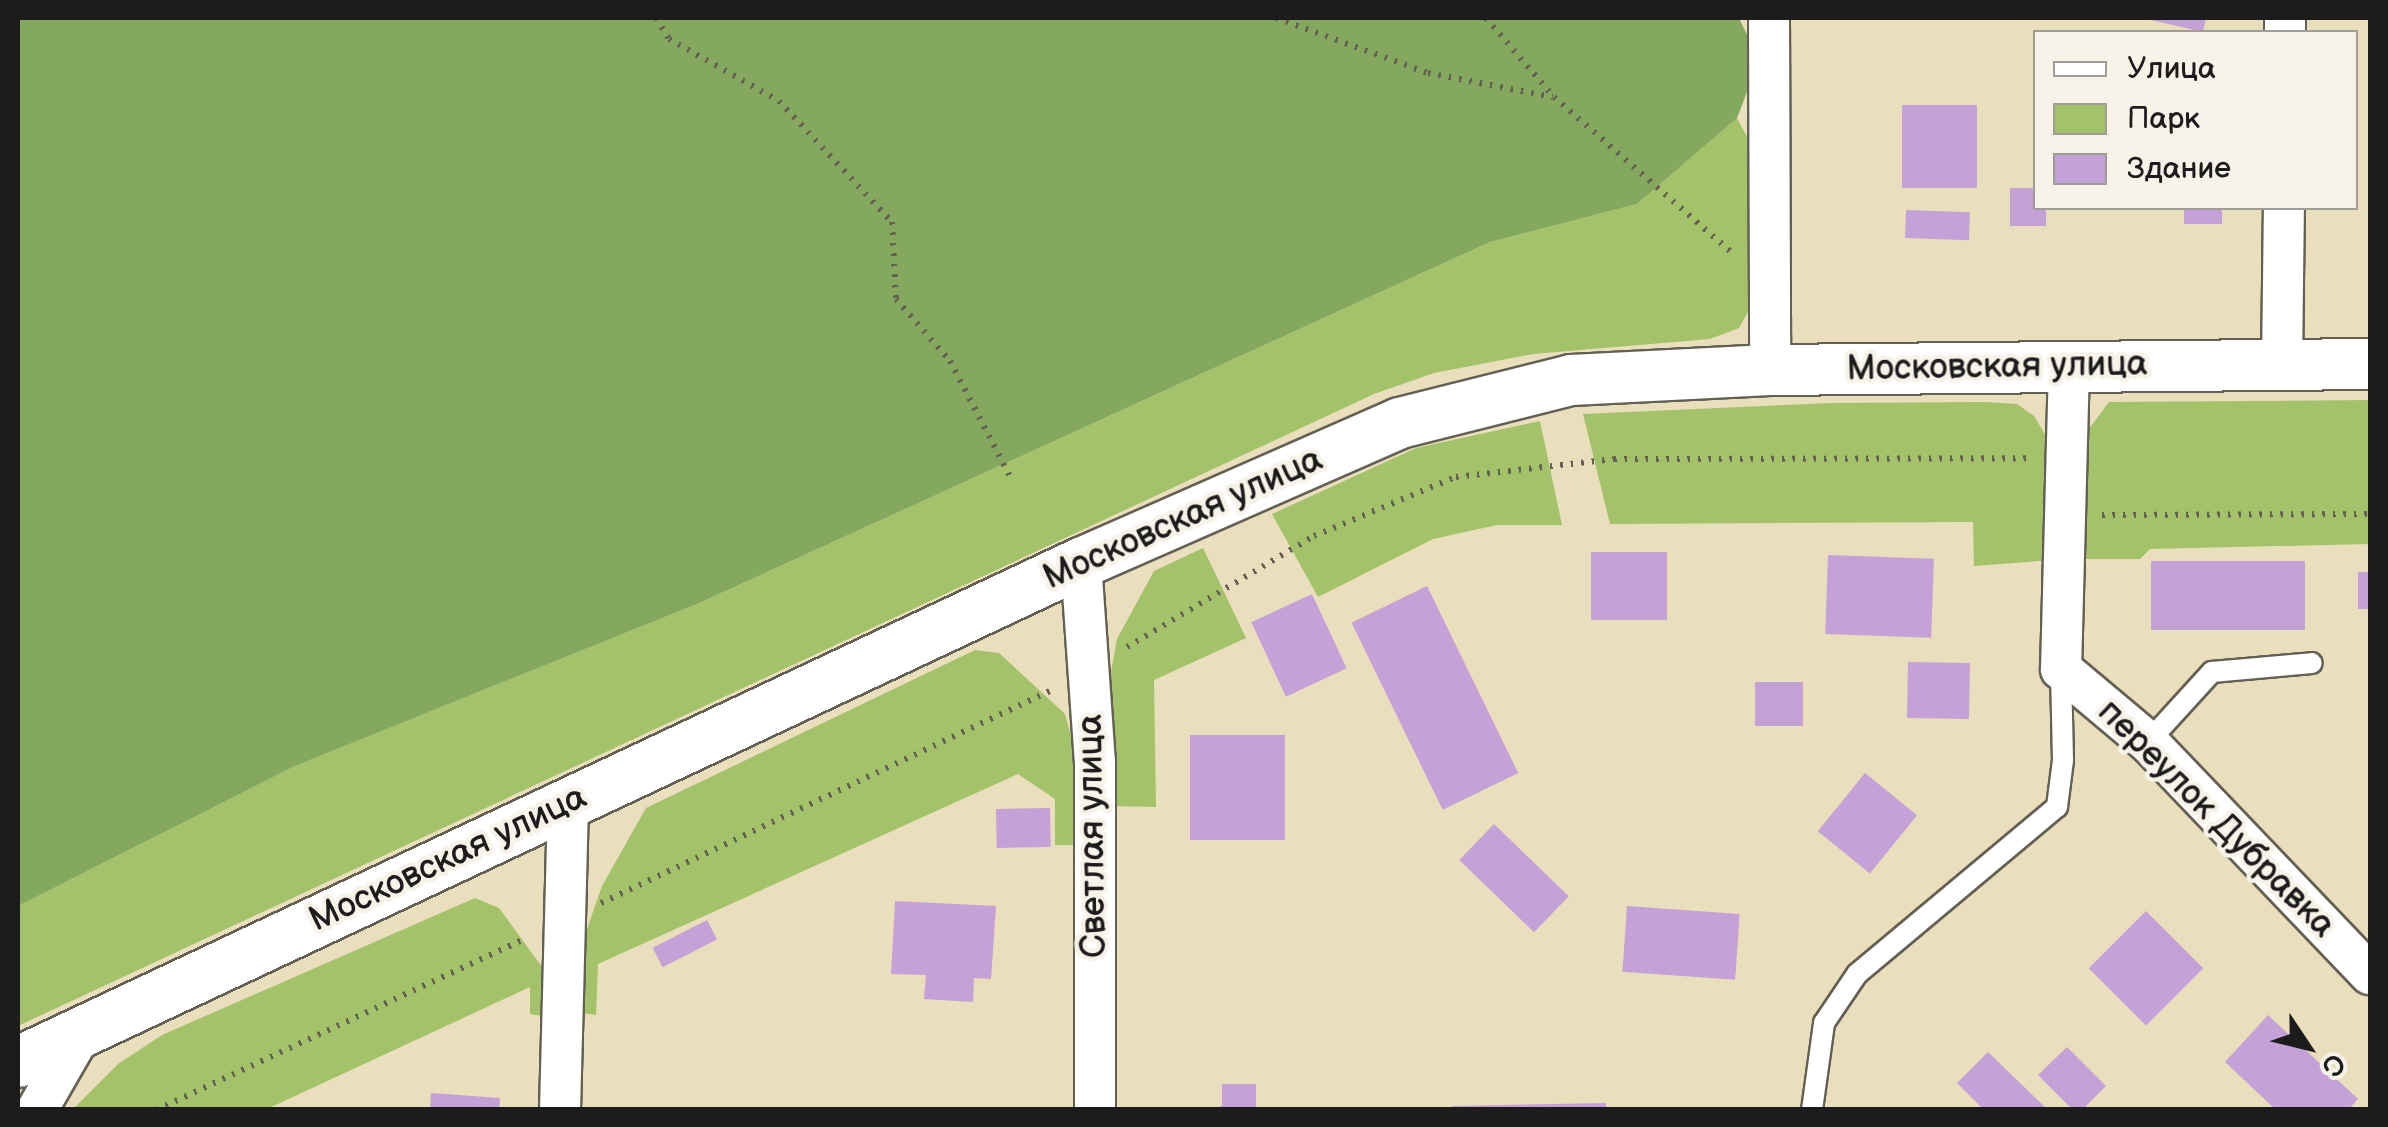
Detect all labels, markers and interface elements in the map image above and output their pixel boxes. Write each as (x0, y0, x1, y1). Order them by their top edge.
legend (2033, 30, 2358, 210)
text: Улица (2127, 51, 2216, 87)
text: Парк (2127, 101, 2200, 137)
text: Здание (2127, 151, 2231, 187)
street label: Московская улица (1846, 343, 2148, 391)
street label: Московская улица (1037, 439, 1329, 599)
street label: переулок Дубравка (2088, 691, 2344, 947)
street label: Светлая улица (1070, 714, 1116, 958)
street label: Московская улица (303, 776, 593, 942)
north arrow (2258, 997, 2358, 1097)
text: С (2314, 1047, 2352, 1082)

